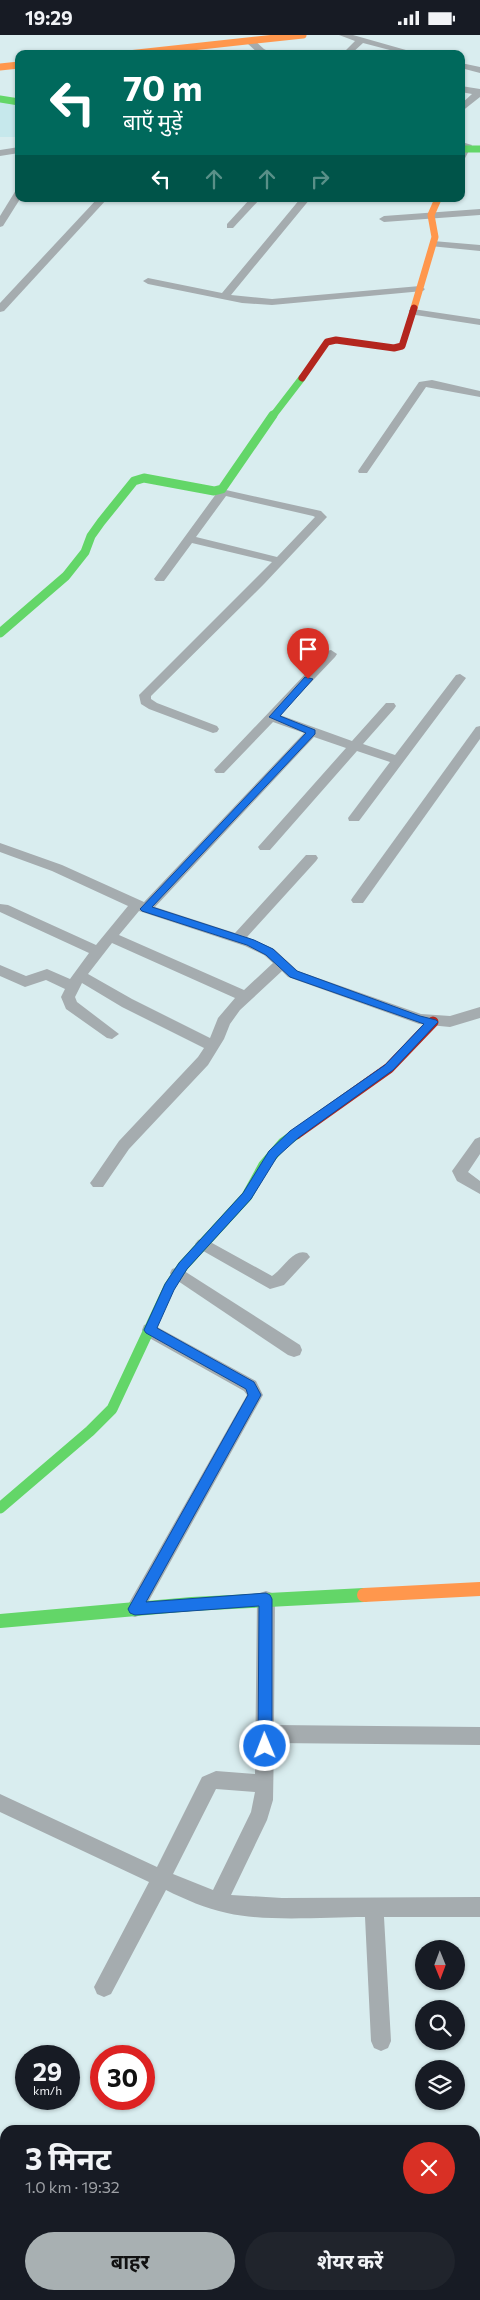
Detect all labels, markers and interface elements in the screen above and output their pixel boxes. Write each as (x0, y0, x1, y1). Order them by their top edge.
text: 19:29 (25, 6, 73, 29)
text: 70 m (123, 65, 203, 108)
icon: left (40, 70, 105, 135)
text: बाएँ मुड़ें (123, 108, 183, 135)
icon: left (147, 165, 175, 193)
icon: ahead (200, 165, 228, 193)
icon: ahead (253, 165, 281, 193)
icon: right (306, 165, 334, 193)
pin (287, 628, 329, 679)
icon: arrive (294, 635, 322, 663)
position arrow (238, 1719, 290, 1771)
north arrow (415, 1940, 465, 1990)
map controls (415, 1940, 465, 2110)
button: search (415, 2000, 465, 2050)
speed limit sign: 30 (90, 2045, 155, 2110)
text: 29 (33, 2056, 62, 2086)
button: layers (415, 2060, 465, 2110)
text: km/h (33, 2083, 62, 2097)
text: 3 मिनट (25, 2139, 111, 2176)
button: close (403, 2142, 455, 2194)
text: 1.0 km · 19:32 (25, 2177, 120, 2196)
button: बाहर (25, 2232, 235, 2290)
button: शेयर करें (245, 2232, 455, 2290)

